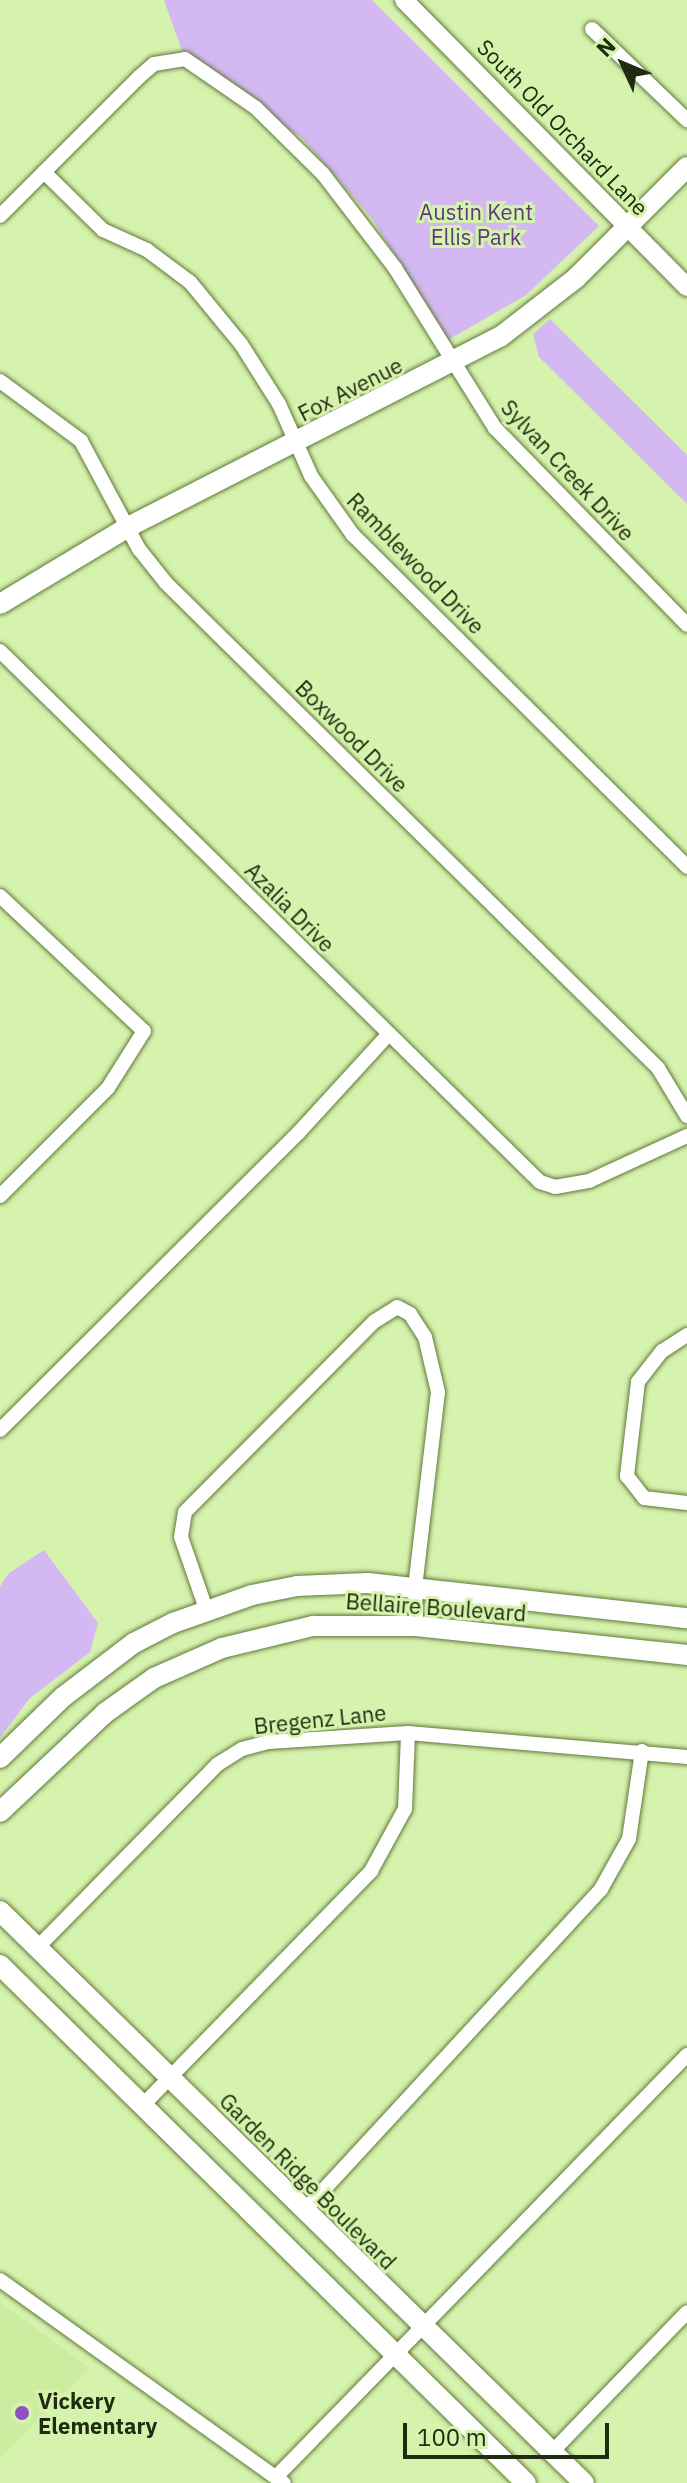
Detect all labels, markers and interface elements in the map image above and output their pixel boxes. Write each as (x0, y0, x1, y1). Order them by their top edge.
north arrow (583, 24, 663, 104)
text: N (589, 31, 621, 63)
street label: South Old Orchard Lane (472, 33, 654, 221)
park label: Austin Kent Ellis Park (419, 198, 533, 250)
street label: Fox Avenue (293, 351, 407, 427)
street label: Sylvan Creek Drive (496, 394, 640, 546)
street label: Ramblewood Drive (342, 487, 490, 639)
street label: Boxwood Drive (290, 674, 414, 798)
street label: Azalia Drive (240, 857, 340, 957)
street label: Bellaire Boulevard (345, 1588, 527, 1626)
street label: Bregenz Lane (252, 1699, 388, 1739)
street label: Garden Ridge Boulevard (214, 2087, 402, 2275)
place label: Vickery Elementary (38, 2387, 157, 2438)
marker: Vickery Elementary (13, 2404, 31, 2422)
scale bar (407, 2407, 613, 2457)
text: 100 m (417, 2421, 487, 2453)

